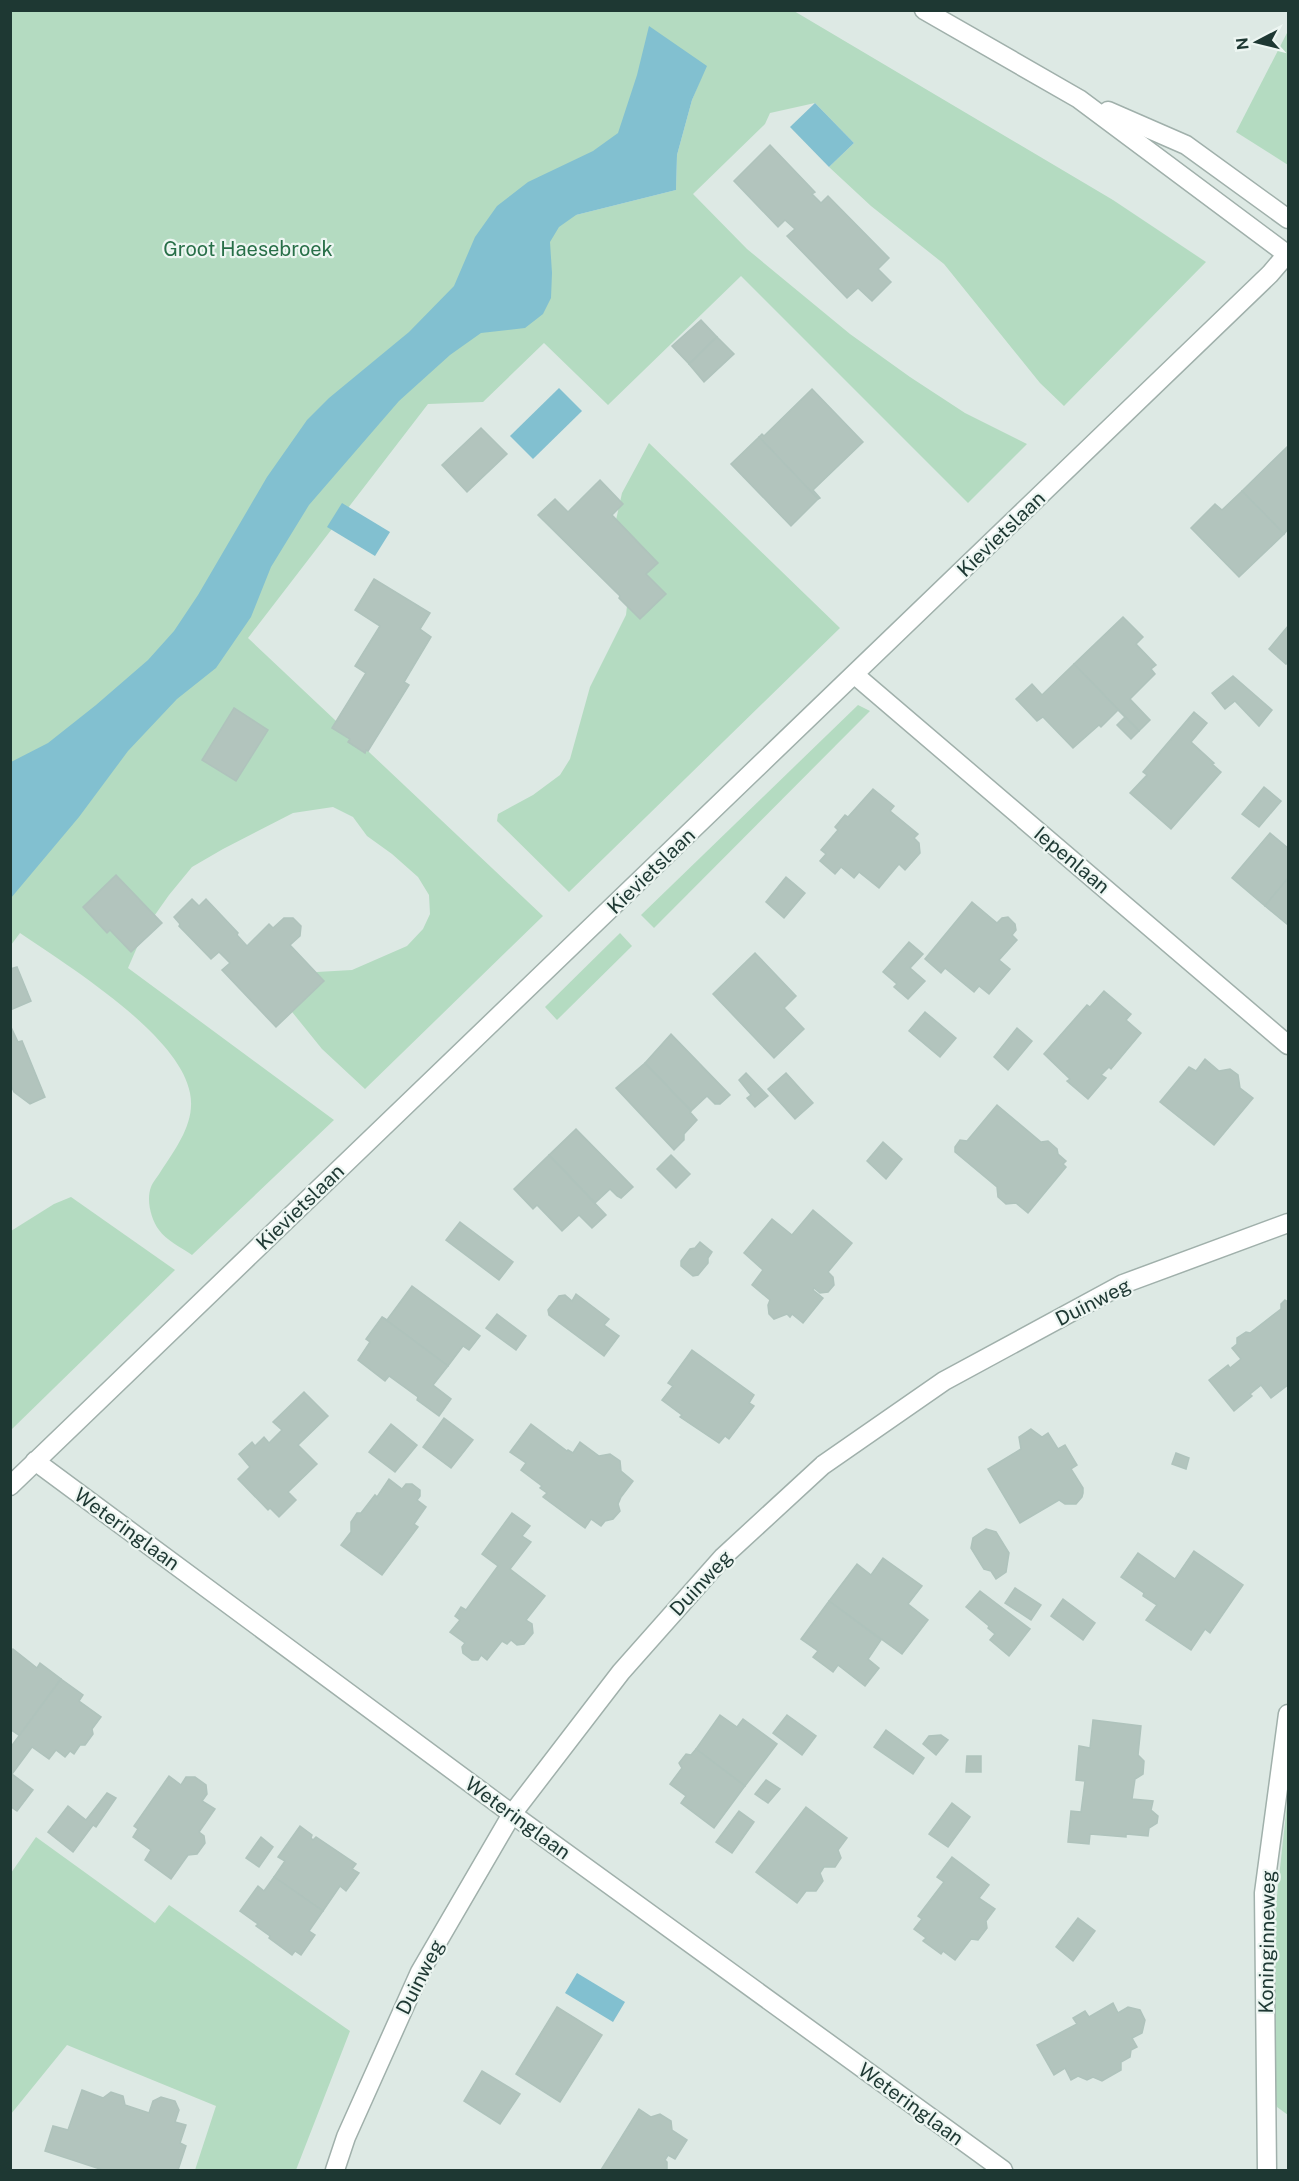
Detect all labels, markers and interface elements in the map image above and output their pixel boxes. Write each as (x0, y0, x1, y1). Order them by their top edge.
north arrow (1227, 12, 1287, 72)
text: N (1232, 36, 1253, 51)
park label: Groot Haesebroek (163, 237, 333, 261)
street label: Kievietslaan (952, 486, 1050, 582)
street label: Iepenlaan (1029, 821, 1115, 899)
street label: Kievietslaan (602, 823, 700, 919)
street label: Kievietslaan (251, 1159, 349, 1255)
street label: Duinweg (1051, 1273, 1135, 1331)
street label: Weteringlaan (70, 1483, 184, 1575)
street label: Duinweg (665, 1545, 737, 1621)
street label: Weteringlaan (461, 1772, 575, 1864)
street label: Koninginneweg (1254, 1870, 1280, 2014)
street label: Duinweg (391, 1935, 449, 2019)
street label: Weteringlaan (854, 2058, 968, 2150)

